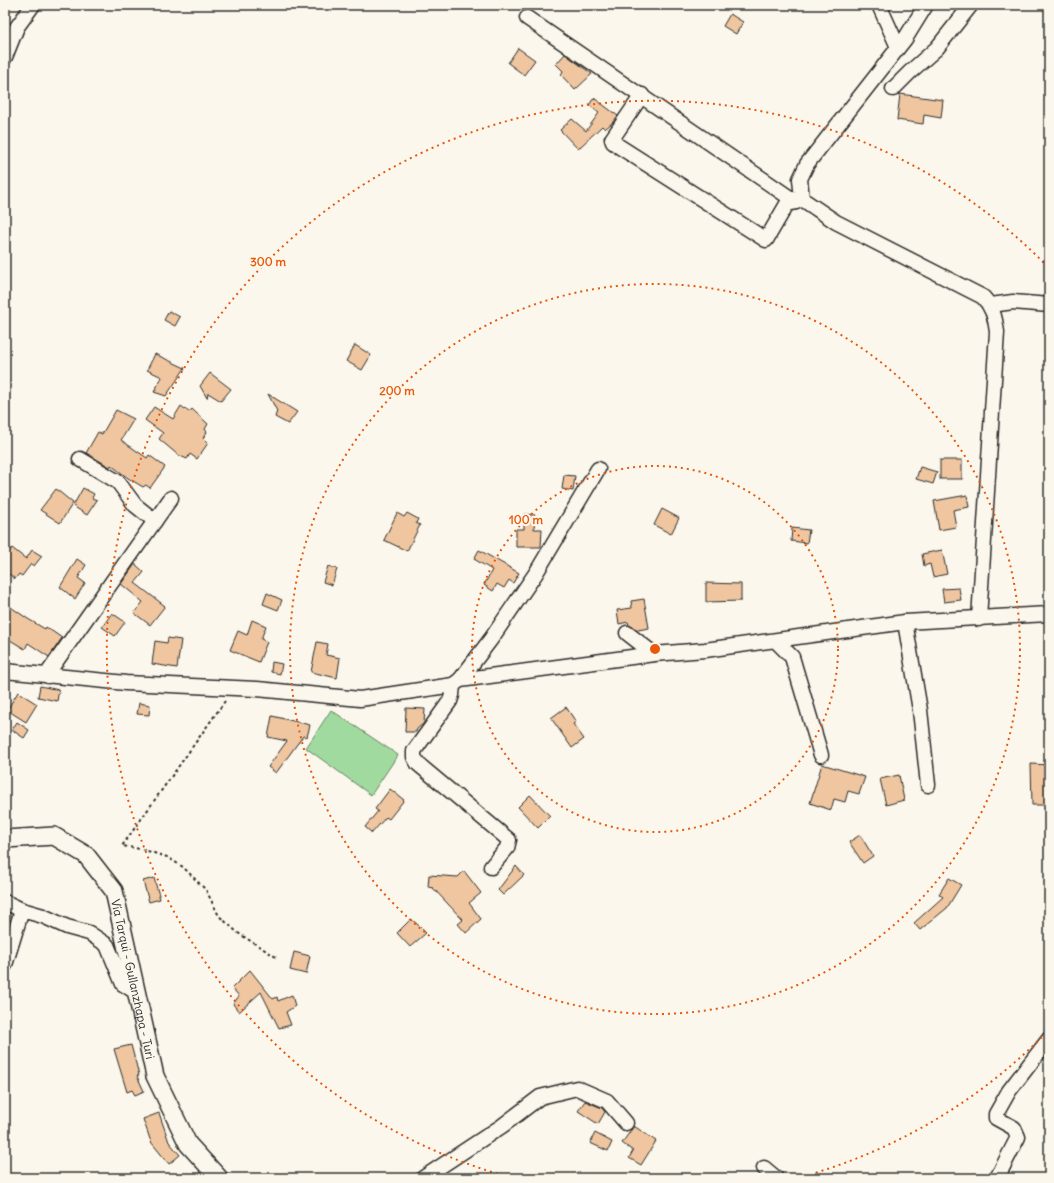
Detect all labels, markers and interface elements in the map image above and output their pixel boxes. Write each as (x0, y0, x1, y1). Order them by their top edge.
text: 300 m (250, 254, 286, 269)
text: 200 m (379, 383, 415, 398)
text: 100 m (509, 512, 543, 527)
centre of rings (648, 642, 662, 656)
street label: Vía Tarqui - Gullanzhapa - Turi (108, 898, 158, 1060)

